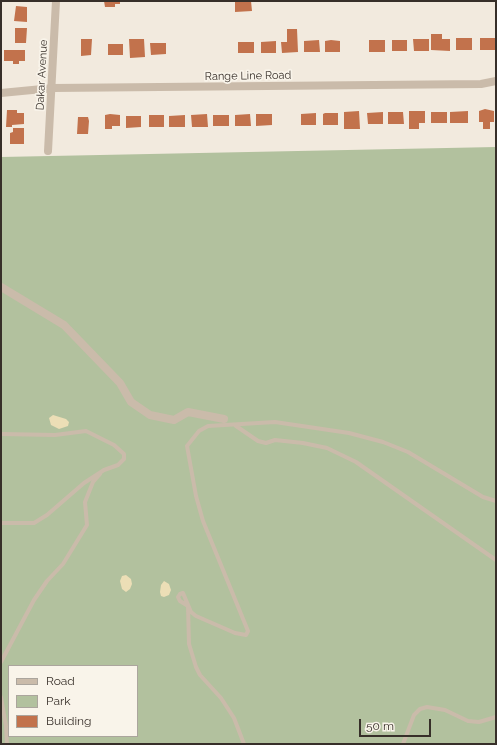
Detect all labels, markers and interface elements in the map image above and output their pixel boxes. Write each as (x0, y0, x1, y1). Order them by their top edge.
street label: Dakar Avenue (34, 39, 50, 111)
street label: Range Line Road (205, 69, 291, 83)
legend (8, 665, 138, 737)
text: Road (46, 674, 75, 688)
text: Park (46, 694, 71, 708)
scale bar (361, 711, 433, 737)
text: Building (46, 714, 92, 728)
text: 50 m (366, 719, 394, 733)

